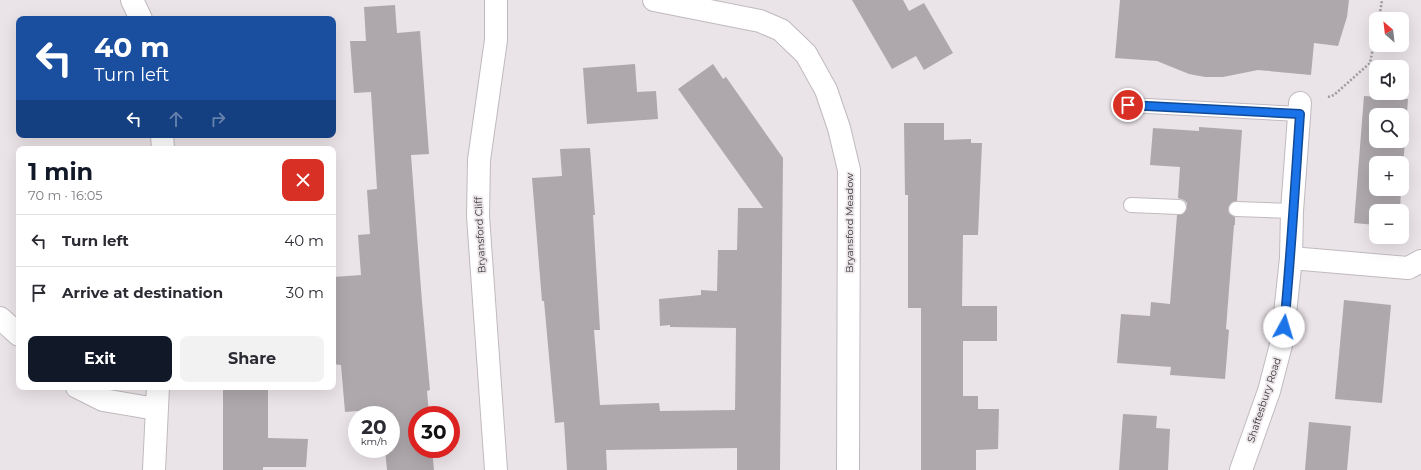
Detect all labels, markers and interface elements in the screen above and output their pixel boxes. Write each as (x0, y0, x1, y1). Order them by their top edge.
north arrow (1369, 12, 1409, 52)
map controls (1369, 12, 1409, 244)
text: 40 m (94, 30, 170, 64)
icon: left (28, 32, 80, 84)
button: sound (1369, 60, 1409, 100)
text: Turn left (94, 64, 169, 86)
pin (1111, 88, 1145, 122)
icon: arrive (1117, 94, 1139, 116)
icon: left (123, 108, 145, 130)
icon: ahead (165, 108, 187, 130)
icon: right (207, 108, 229, 130)
button: search (1369, 108, 1409, 148)
button: + (1369, 156, 1409, 196)
text: 1 min (28, 157, 93, 186)
button: close (282, 159, 324, 201)
street label: Bryansford Meadow (843, 173, 856, 273)
text: 70 m · 16:05 (28, 187, 103, 203)
street label: Bryansford Cliff (471, 196, 488, 273)
button: − (1369, 204, 1409, 244)
icon: left (28, 230, 50, 252)
text: Turn left (62, 231, 129, 250)
text: 40 m (284, 231, 324, 250)
icon: arrive (28, 282, 50, 304)
text: Arrive at destination (62, 283, 223, 302)
text: 30 m (286, 283, 324, 302)
position arrow (1263, 306, 1305, 348)
button: Exit (28, 336, 172, 382)
button: Share (180, 336, 324, 382)
street label: Shaftesbury Road (1244, 356, 1284, 444)
speed limit sign: 30 (408, 406, 460, 458)
text: 20 (361, 415, 387, 439)
text: km/h (361, 435, 387, 448)

